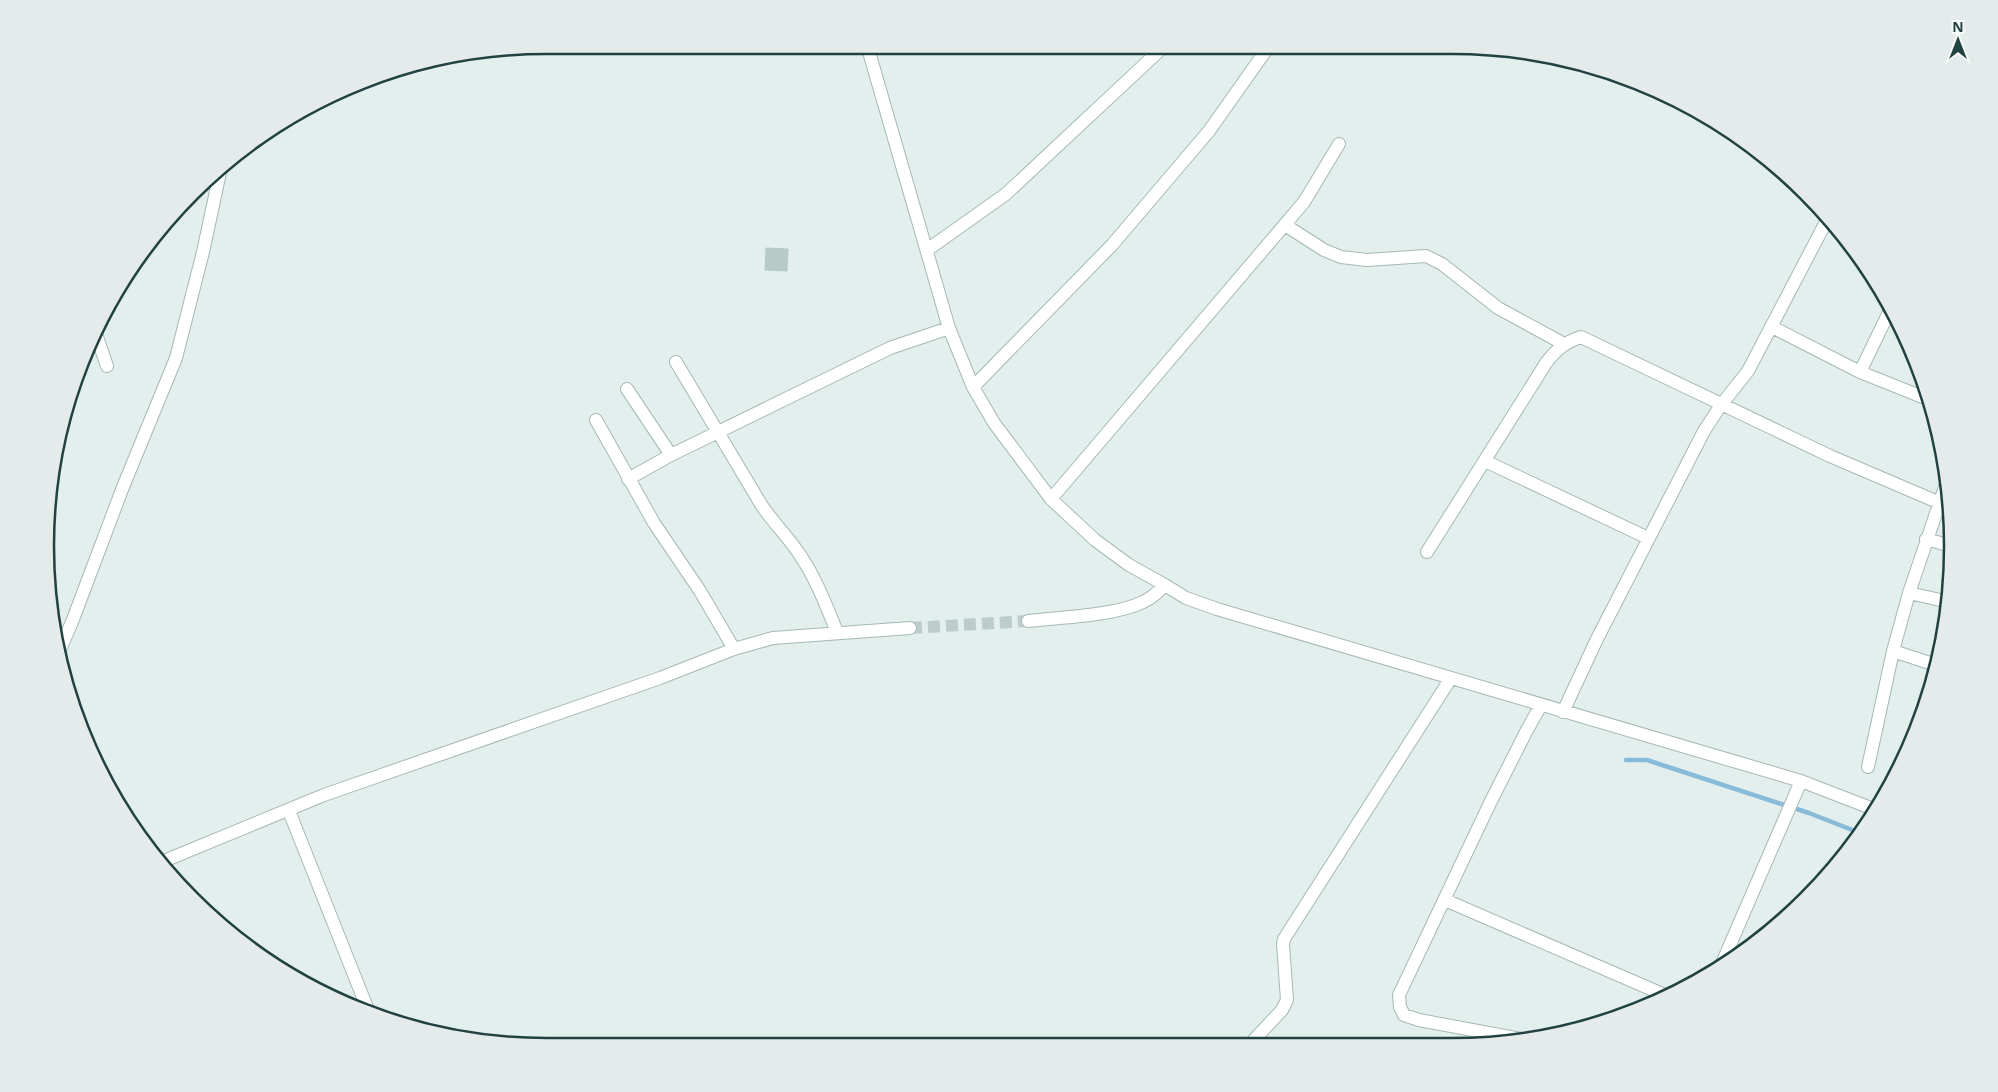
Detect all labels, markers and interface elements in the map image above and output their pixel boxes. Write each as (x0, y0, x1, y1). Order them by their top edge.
north arrow (1933, 15, 1983, 65)
text: N (1952, 17, 1964, 36)

